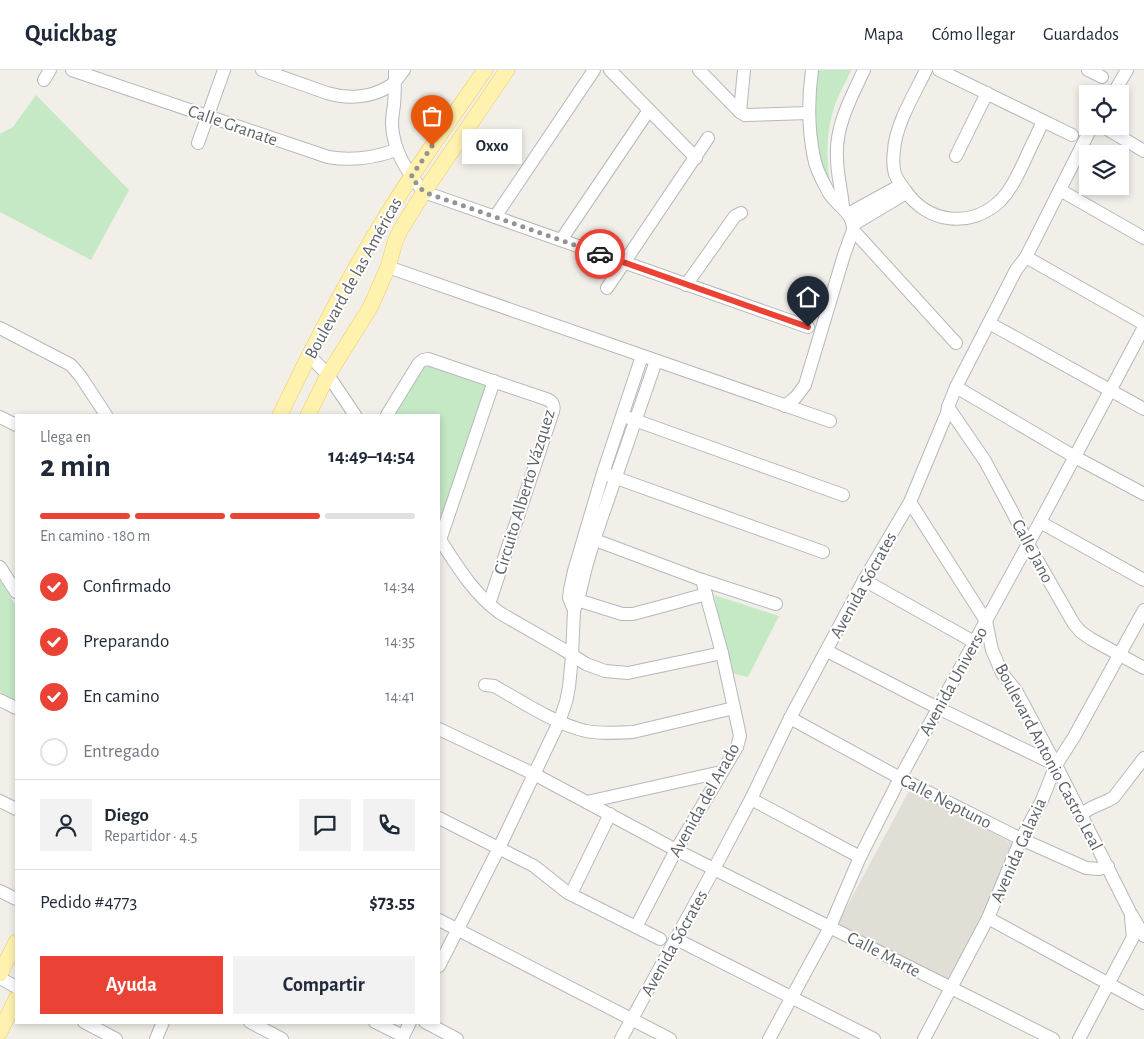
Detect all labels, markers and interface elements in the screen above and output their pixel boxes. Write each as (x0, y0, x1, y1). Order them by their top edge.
text: Quickbag (25, 22, 117, 46)
text: Mapa (864, 26, 904, 44)
text: Cómo llegar (932, 26, 1015, 44)
text: Guardados (1043, 26, 1119, 44)
map controls (1079, 85, 1129, 195)
button: locate (1079, 85, 1129, 135)
pin (411, 95, 453, 146)
street label: Calle Granate (186, 102, 280, 150)
icon: bag (418, 102, 446, 130)
callout: Oxxo (462, 128, 522, 164)
text: Oxxo (476, 138, 508, 154)
button: layers (1079, 145, 1129, 195)
street label: Boulevard de las Américas (302, 195, 406, 362)
courier (575, 229, 625, 279)
icon: car (586, 240, 614, 268)
pin (787, 276, 829, 327)
icon: home (794, 283, 822, 311)
street label: Circuito Alberto Vázquez (491, 408, 559, 577)
text: Llega en (40, 429, 91, 445)
text: 14:49–14:54 (328, 447, 415, 466)
text: 2 min (40, 450, 111, 482)
street label: Calle Jano (1008, 517, 1056, 586)
text: En camino · 180 m (40, 528, 150, 544)
street label: Avenida Sócrates (827, 529, 900, 642)
icon: check (40, 573, 68, 601)
text: Confirmado (83, 577, 171, 596)
text: 14:34 (384, 578, 415, 594)
street label: Avenida Universo (917, 624, 991, 739)
icon: check (40, 628, 68, 656)
text: Preparando (83, 632, 169, 651)
text: 14:35 (385, 633, 415, 649)
street label: Boulevard Antonio Castro Leal (991, 661, 1105, 854)
icon: check (40, 683, 68, 711)
text: En camino (83, 687, 160, 706)
text: 14:41 (385, 688, 415, 704)
street label: Avenida del Arado (666, 740, 744, 861)
text: Entregado (83, 742, 159, 761)
street label: Calle Neptuno (897, 771, 994, 833)
street label: Avenida Galaxia (988, 796, 1050, 905)
button: person (40, 799, 92, 851)
button: chat (299, 799, 351, 851)
button: phone (363, 799, 415, 851)
text: Diego (104, 806, 149, 825)
text: Repartidor · 4.5 (104, 828, 197, 844)
street label: Avenida Sócrates (638, 887, 711, 1000)
text: Pedido #4773 (40, 893, 137, 912)
text: $73.55 (369, 893, 415, 912)
street label: Calle Marte (844, 929, 923, 981)
button: Ayuda (40, 956, 223, 1014)
button: Compartir (233, 956, 415, 1014)

